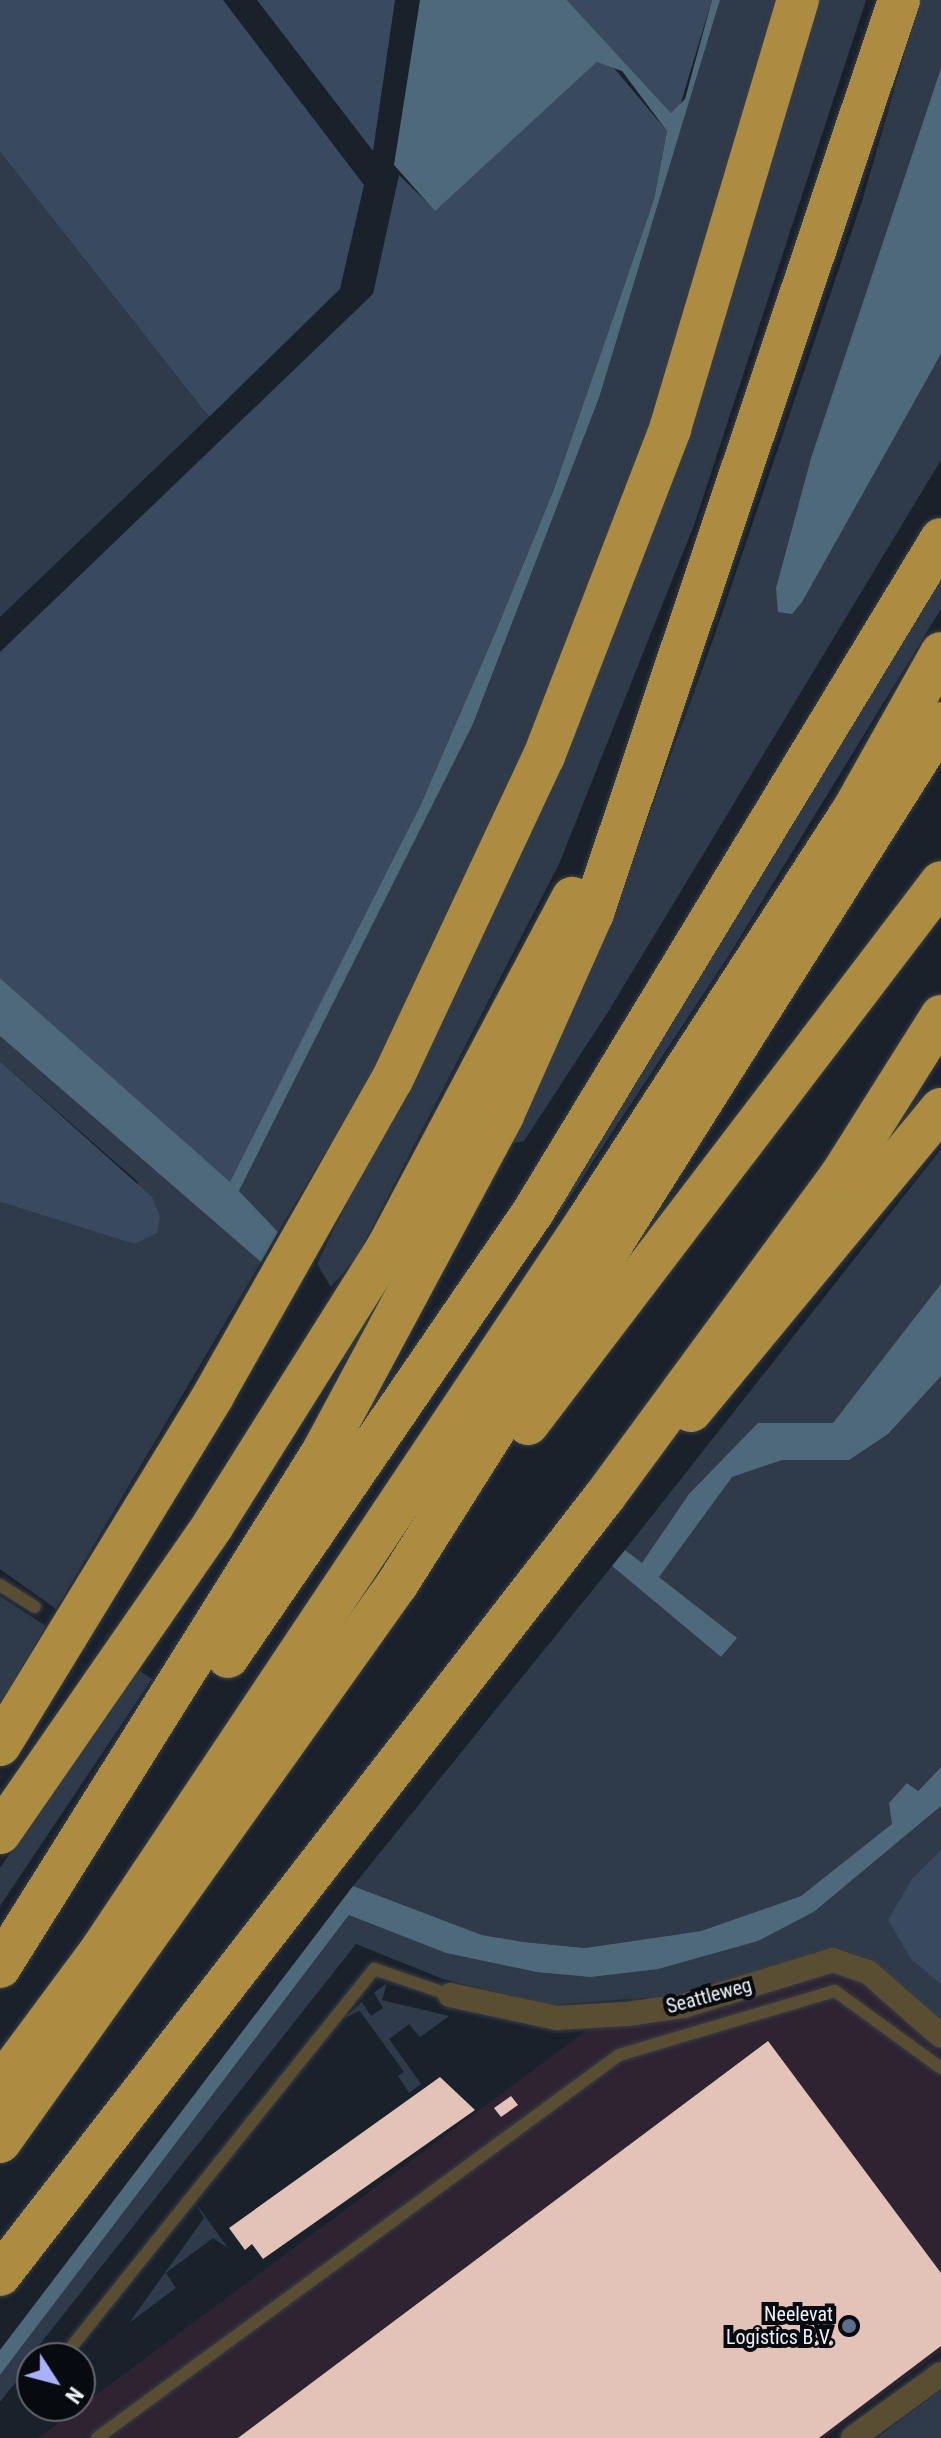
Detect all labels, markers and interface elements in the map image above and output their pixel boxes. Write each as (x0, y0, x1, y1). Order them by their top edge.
street label: Seattleweg (664, 1973, 754, 2019)
place label: Neelevat Logistics B.V. (726, 2302, 833, 2349)
marker: Neelevat Logistics B.V. (840, 2317, 858, 2335)
north arrow (16, 2342, 96, 2422)
text: N (60, 2382, 88, 2408)

